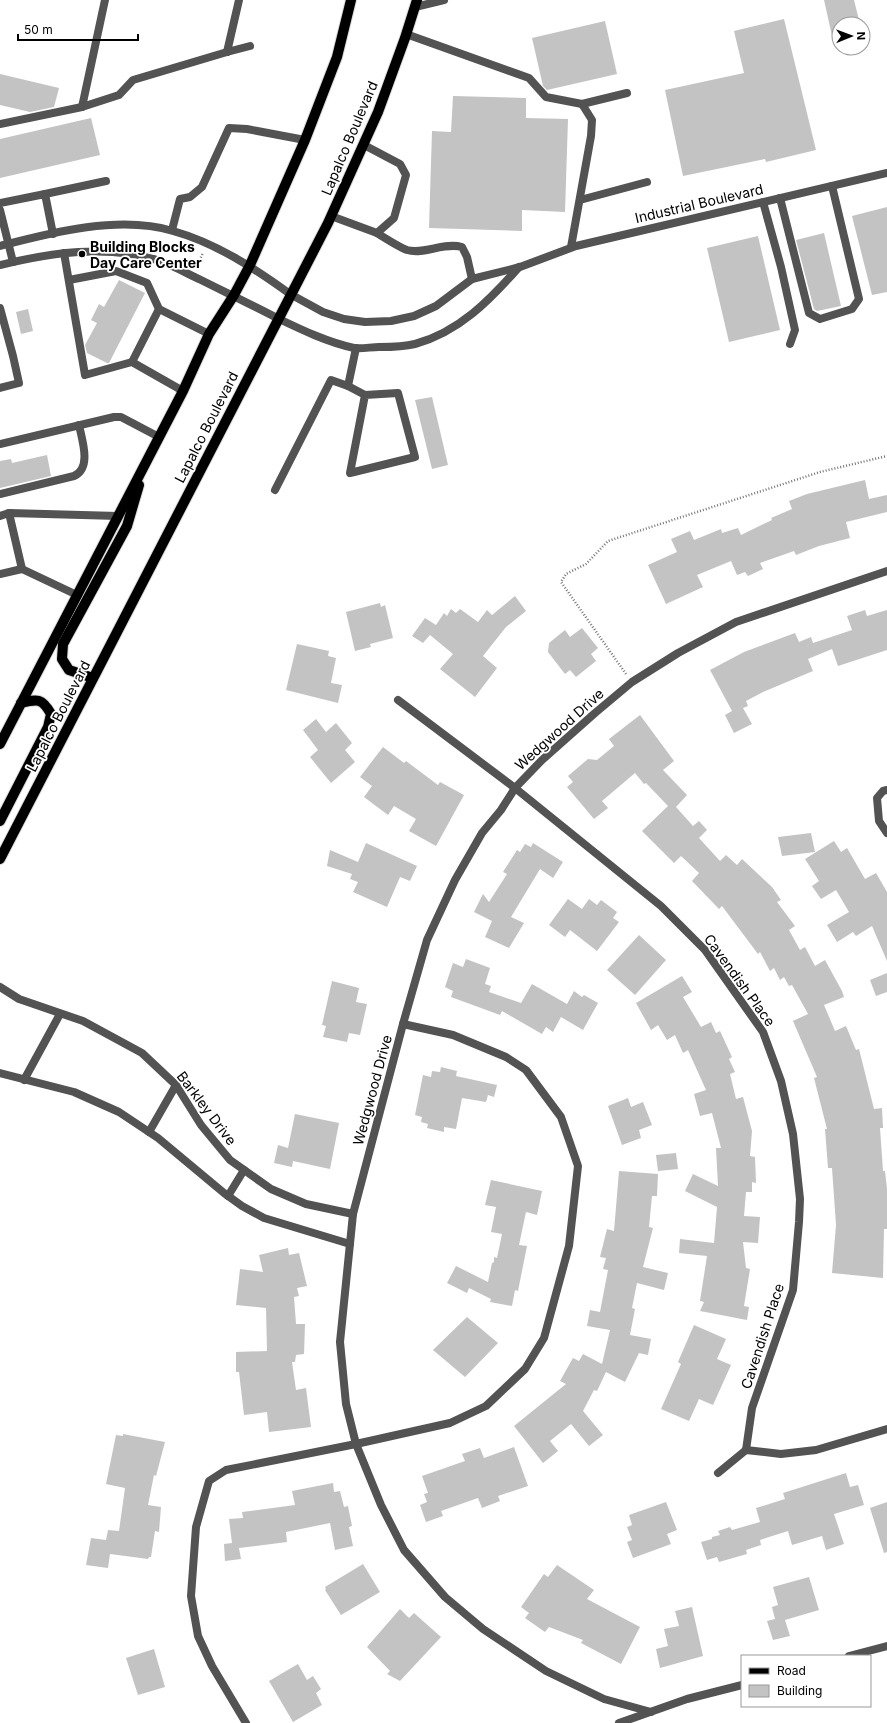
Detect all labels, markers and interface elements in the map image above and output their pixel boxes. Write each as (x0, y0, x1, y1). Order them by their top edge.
scale bar (18, 16, 138, 42)
north arrow (831, 16, 871, 56)
text: 50 m (24, 22, 53, 37)
text: N (854, 32, 868, 40)
street label: Lapalco Boulevard (317, 78, 381, 198)
street label: Industrial Boulevard (633, 180, 765, 226)
place label: Building Blocks Day Care Center (90, 238, 202, 271)
marker: Building Blocks Day Care Center (77, 249, 87, 259)
street label: Lapalco Boulevard (171, 369, 241, 485)
street label: Lapalco Boulevard (23, 658, 93, 774)
street label: Wedgwood Drive (511, 685, 607, 773)
street label: Cavendish Place (701, 931, 779, 1029)
street label: Wedgwood Drive (349, 1033, 395, 1147)
street label: Barkley Drive (174, 1068, 240, 1148)
street label: Cavendish Place (737, 1281, 787, 1391)
legend (741, 1655, 871, 1707)
text: Road (777, 1663, 806, 1678)
text: Building (777, 1683, 822, 1698)

